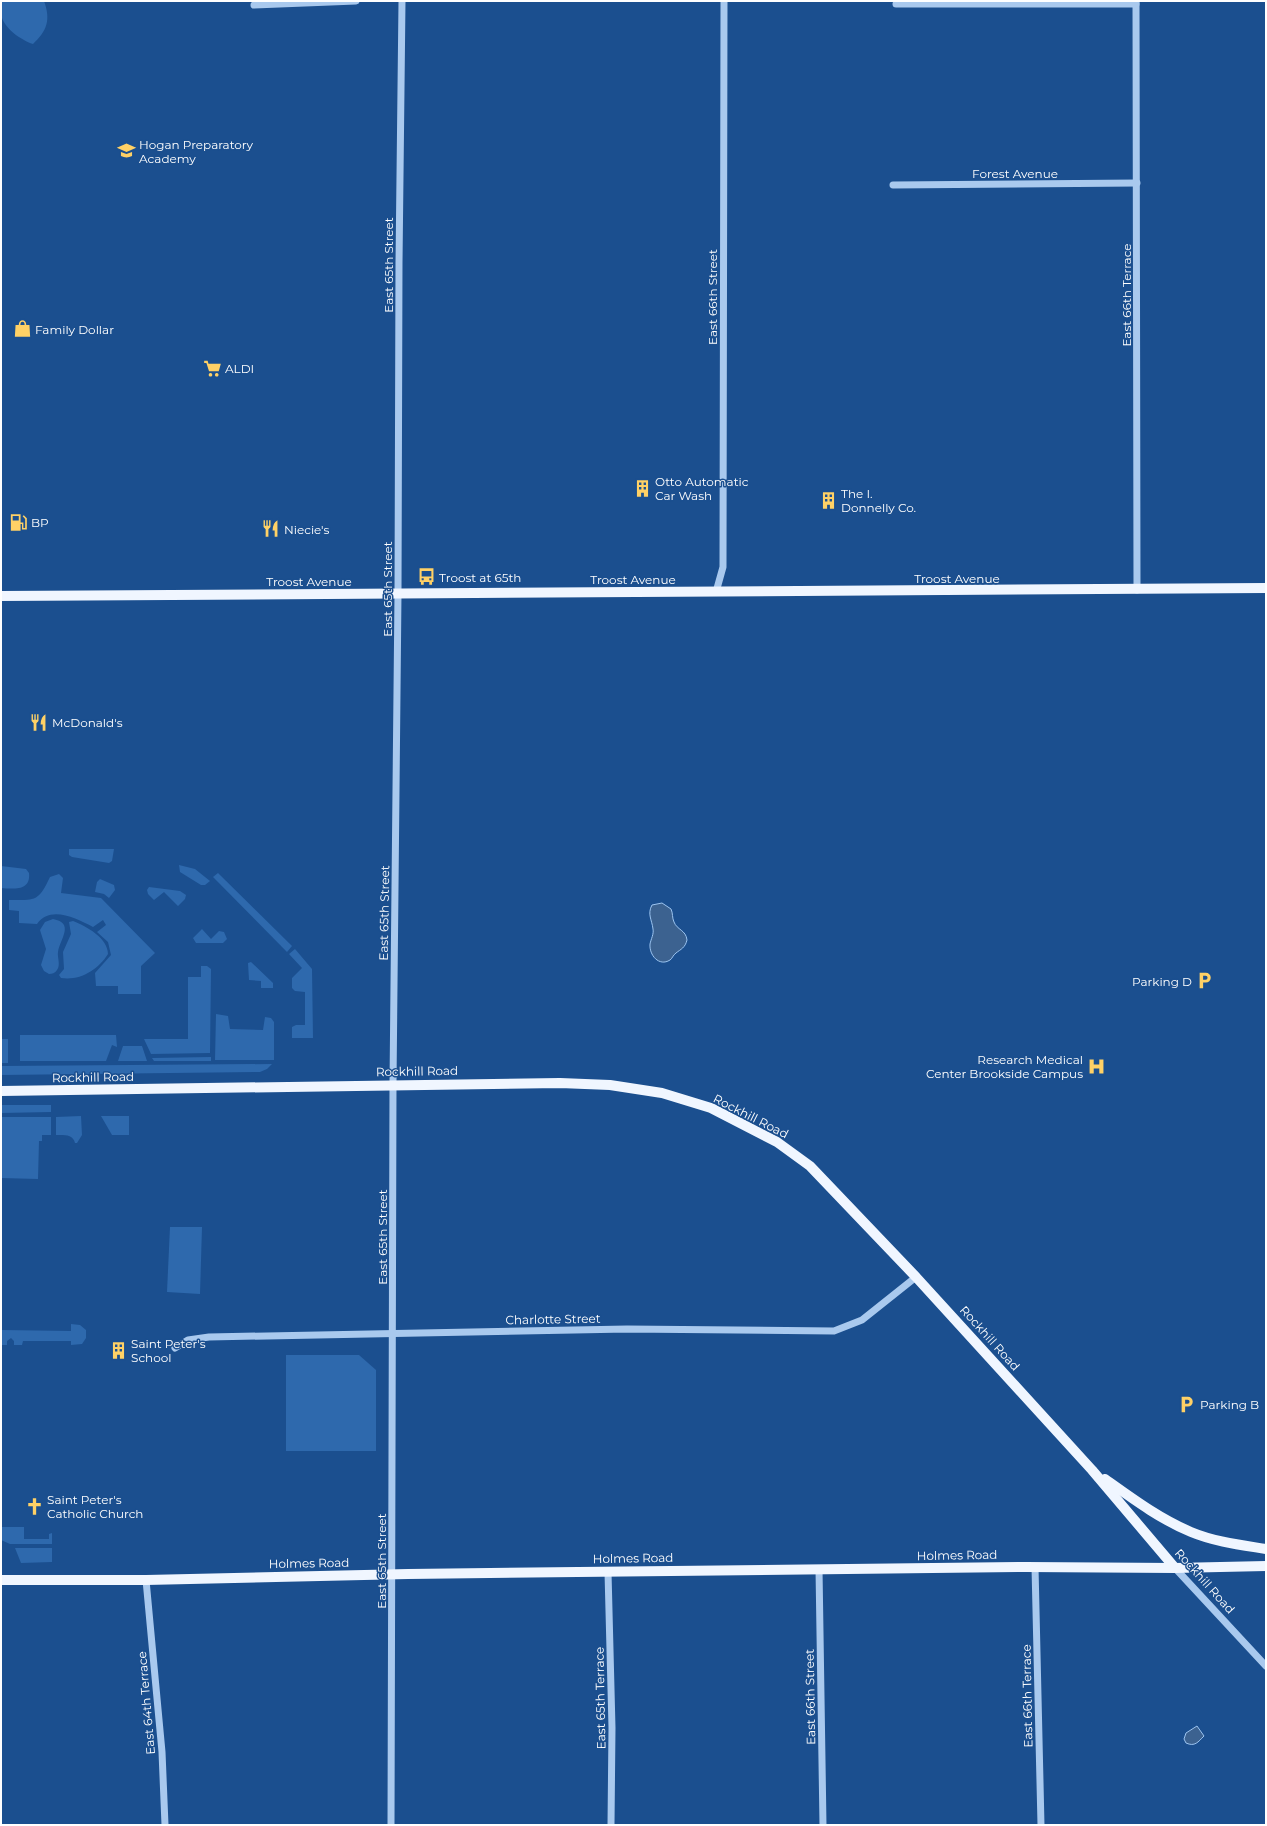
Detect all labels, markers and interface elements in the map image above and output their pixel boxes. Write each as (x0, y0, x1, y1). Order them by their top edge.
place label: Hogan Preparatory Academy (139, 137, 254, 166)
school or university icon: Hogan Preparatory Academy (116, 141, 136, 161)
street label: Forest Avenue (972, 166, 1058, 181)
street label: East 65th Street (381, 217, 396, 313)
street label: East 66th Terrace (1119, 243, 1134, 347)
street label: East 66th Street (705, 249, 720, 345)
shop icon: Family Dollar (12, 319, 32, 339)
place label: Family Dollar (35, 322, 114, 337)
supermarket icon: ALDI (202, 358, 222, 378)
place label: ALDI (225, 361, 254, 376)
place label: Otto Automatic Car Wash (655, 474, 749, 503)
building icon: Otto Automatic Car Wash (632, 478, 652, 498)
place label: The I. Donnelly Co. (841, 486, 916, 515)
building icon: The I. Donnelly Co. (818, 490, 838, 510)
fuel station icon: BP (8, 512, 28, 532)
place label: BP (31, 515, 49, 530)
restaurant icon: Niecie's (261, 519, 281, 539)
place label: Niecie's (284, 522, 329, 537)
street label: East 65th Street (380, 541, 395, 637)
bus stop icon: Troost at 65th (416, 567, 436, 587)
place label: Troost at 65th (439, 570, 521, 585)
street label: Troost Avenue (914, 571, 1000, 586)
street label: Troost Avenue (590, 572, 676, 587)
street label: Troost Avenue (266, 574, 352, 589)
restaurant icon: McDonald's (29, 712, 49, 732)
place label: McDonald's (52, 715, 123, 730)
street label: East 65th Street (376, 865, 392, 961)
parking icon: Parking D (1195, 971, 1215, 991)
place label: Parking D (1132, 974, 1192, 989)
place label: Research Medical Center Brookside Campus (926, 1052, 1083, 1081)
hospital icon: Research Medical Center Brookside Campus (1086, 1056, 1106, 1076)
street label: Rockhill Road (376, 1063, 458, 1079)
street label: Rockhill Road (52, 1069, 134, 1085)
street label: Rockhill Road (711, 1091, 791, 1141)
street label: East 65th Street (375, 1189, 390, 1285)
street label: Rockhill Road (957, 1302, 1023, 1374)
street label: Charlotte Street (505, 1311, 601, 1327)
place label: Saint Peter's School (131, 1336, 206, 1365)
building icon: Saint Peter's School (108, 1340, 128, 1360)
parking icon: Parking B (1177, 1394, 1197, 1414)
place label: Parking B (1200, 1397, 1259, 1412)
place label: Saint Peter's Catholic Church (47, 1492, 143, 1521)
church icon: Saint Peter's Catholic Church (24, 1496, 44, 1516)
street label: East 65th Street (374, 1513, 389, 1609)
street label: Rockhill Road (1172, 1545, 1238, 1617)
street label: Holmes Road (916, 1547, 998, 1563)
street label: Holmes Road (592, 1550, 674, 1566)
street label: Holmes Road (268, 1555, 350, 1571)
street label: East 66th Terrace (1019, 1644, 1035, 1748)
street label: East 65th Terrace (592, 1647, 608, 1749)
street label: East 66th Street (802, 1649, 818, 1745)
street label: East 64th Terrace (134, 1651, 158, 1755)

